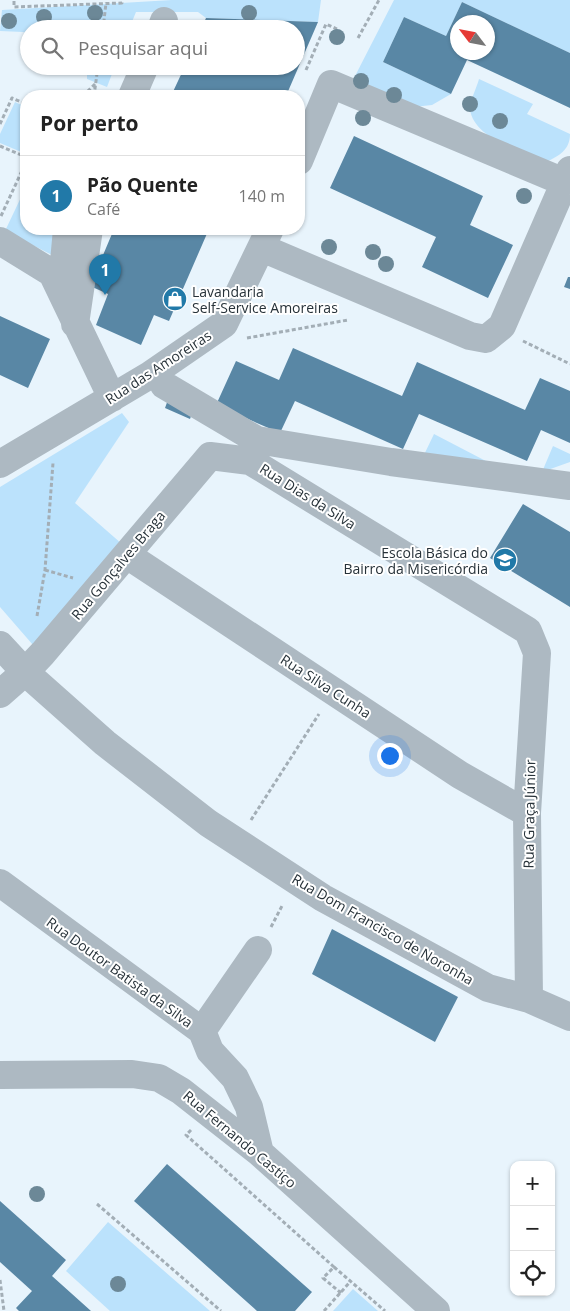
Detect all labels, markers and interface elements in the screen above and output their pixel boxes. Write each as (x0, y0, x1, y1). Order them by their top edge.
north arrow (450, 15, 495, 60)
search box (20, 20, 305, 75)
icon: search (38, 34, 66, 62)
text: Pesquisar aqui (78, 35, 208, 61)
text: Por perto (40, 109, 139, 137)
text: Pão Quente (87, 172, 198, 198)
text: 1 (51, 185, 61, 207)
text: 140 m (239, 185, 285, 207)
text: Café (87, 198, 120, 220)
pin: 1 (89, 254, 121, 295)
place label: Lavandaria Self-Service Amoreiras (192, 282, 338, 317)
shop icon: Lavandaria Self-Service Amoreiras (162, 286, 188, 312)
street label: Rua das Amoreiras (101, 325, 215, 408)
street label: Rua Dias da Silva (256, 459, 360, 533)
street label: Rua Gonçalves Braga (67, 506, 169, 624)
place label: Escola Básica do Bairro da Misericórdia (344, 543, 488, 578)
school or university icon: Escola Básica do Bairro da Misericórdia (492, 547, 518, 573)
street label: Rua Silva Cunha (277, 650, 375, 722)
your location (377, 743, 403, 769)
street label: Rua Graça Júnior (519, 759, 539, 869)
street label: Rua Dom Francisco de Noronha (289, 869, 477, 989)
street label: Rua Doutor Batista da Silva (43, 912, 197, 1032)
street label: Rua Fernando Castiço (180, 1086, 300, 1192)
map controls (510, 1161, 555, 1296)
button: + (510, 1161, 555, 1206)
button: − (510, 1206, 555, 1251)
button: locate (510, 1251, 555, 1296)

